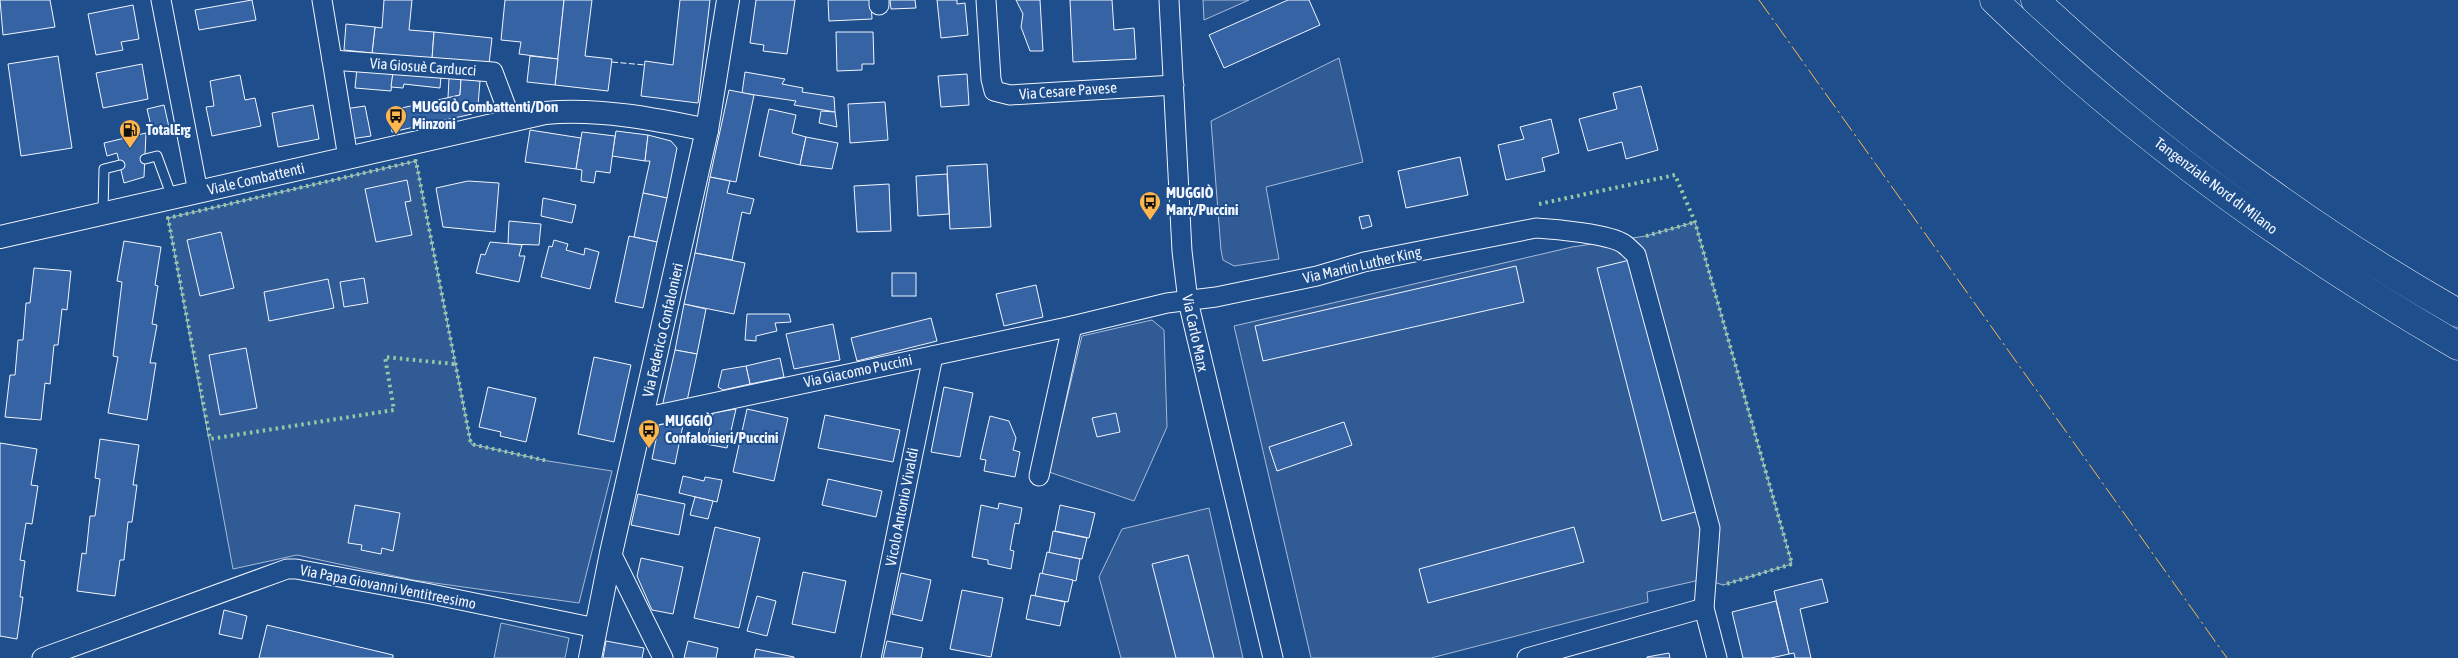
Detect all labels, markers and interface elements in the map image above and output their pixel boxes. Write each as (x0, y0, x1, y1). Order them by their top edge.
street label: Via Giosuè Carducci (369, 54, 477, 79)
street label: Via Cesare Pavese (1019, 79, 1118, 102)
place label: MUGGIÒ Combattenti/Don Minzoni (412, 98, 558, 132)
bus stop icon: MUGGIÒ Combattenti/Don Minzoni (384, 104, 408, 135)
fuel station icon: TotalErg (118, 118, 142, 149)
place label: TotalErg (146, 121, 191, 138)
street label: Tangenziale Nord di Milano (2152, 134, 2281, 237)
street label: Viale Combattenti (206, 159, 306, 198)
place label: MUGGIÒ Marx/Puccini (1166, 184, 1238, 218)
bus stop icon: MUGGIÒ Marx/Puccini (1138, 190, 1162, 221)
street label: Via Martin Luther King (1301, 243, 1423, 286)
street label: Via Federico Confalonieri (639, 261, 686, 399)
street label: Via Carlo Marx (1179, 293, 1212, 373)
street label: Via Giacomo Puccini (802, 351, 914, 390)
place label: MUGGIÒ Confalonieri/Puccini (665, 412, 778, 446)
bus stop icon: MUGGIÒ Confalonieri/Puccini (637, 418, 661, 449)
street label: Vicolo Antonio Vivaldi (882, 446, 921, 568)
street label: Via Papa Giovanni Ventitreesimo (299, 561, 478, 612)

